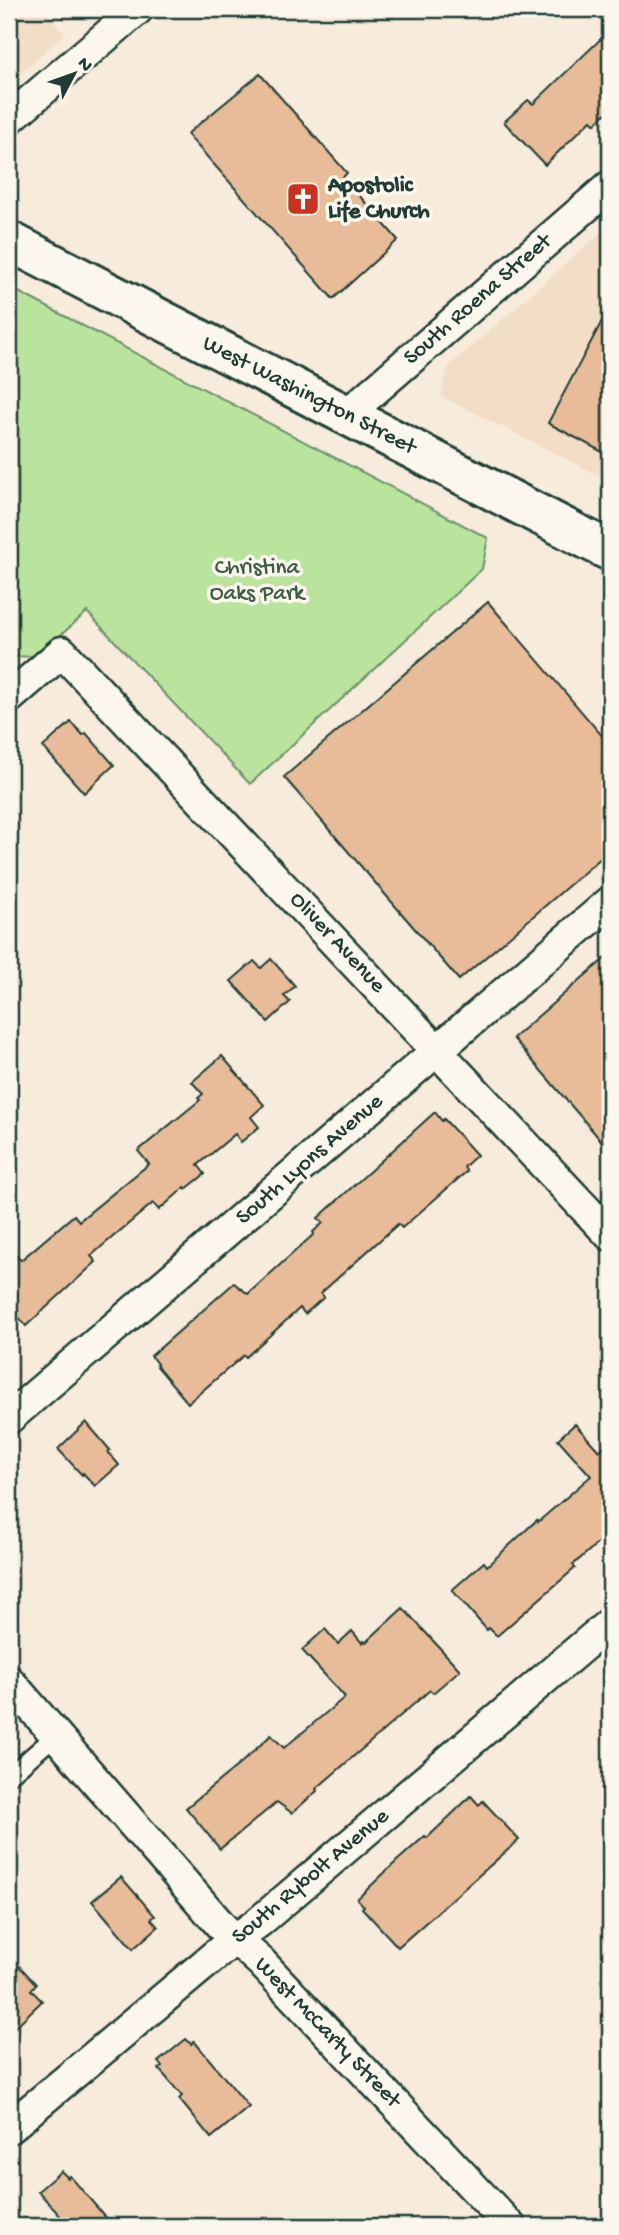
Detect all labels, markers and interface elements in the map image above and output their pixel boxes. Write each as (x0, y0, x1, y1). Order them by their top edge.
north arrow (38, 38, 108, 108)
text: N (71, 53, 97, 77)
place label: Apostolic Life Church (327, 173, 430, 226)
church icon: Apostolic Life Church (284, 180, 322, 218)
street label: South Roena Street (399, 227, 559, 372)
street label: West Washington Street (198, 330, 422, 462)
park label: Christina Oaks Park (210, 555, 307, 608)
street label: Oliver Avenue (283, 887, 392, 1000)
street label: South Lyons Avenue (231, 1088, 390, 1231)
street label: South Rybolt Avenue (227, 1803, 396, 1951)
street label: West McCarty Street (248, 1952, 407, 2115)

